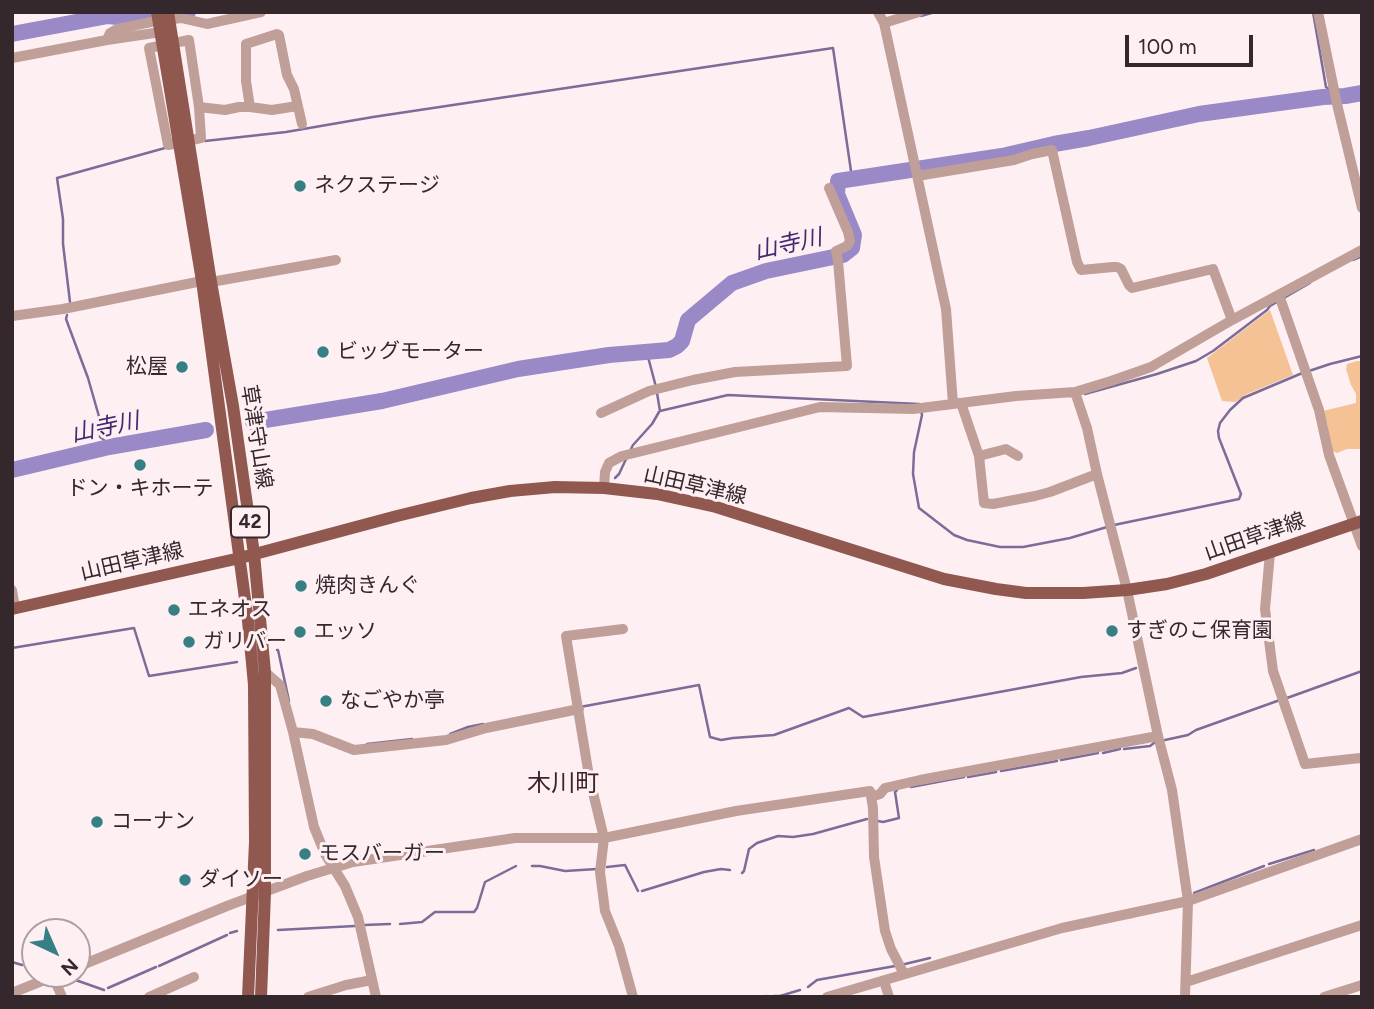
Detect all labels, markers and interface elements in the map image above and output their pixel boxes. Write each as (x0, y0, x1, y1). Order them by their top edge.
scale bar (1129, 21, 1257, 65)
text: 100 m (1138, 34, 1197, 59)
place label: ネクステージ (314, 173, 440, 199)
marker: ネクステージ (292, 178, 308, 194)
water label: 山寺川 (751, 224, 825, 266)
place label: ビッグモーター (337, 339, 484, 365)
marker: ビッグモーター (315, 344, 331, 360)
place label: 松屋 (126, 354, 168, 380)
marker: 松屋 (174, 359, 190, 375)
street label: 草津守山線 (235, 383, 277, 491)
water label: 山寺川 (68, 407, 142, 449)
marker: ドン・キホーテ (132, 457, 148, 473)
street label: 山田草津線 (641, 462, 749, 510)
place label: ドン・キホーテ (67, 476, 213, 502)
road number: 42 (231, 506, 269, 538)
street label: 山田草津線 (1201, 508, 1309, 566)
street label: 山田草津線 (78, 538, 186, 586)
place label: 焼肉きんぐ (315, 573, 420, 599)
marker: 焼肉きんぐ (293, 578, 309, 594)
place label: エネオス (188, 597, 272, 623)
marker: エネオス (166, 602, 182, 618)
place label: すぎのこ保育園 (1126, 618, 1273, 644)
place label: エッソ (314, 619, 377, 645)
marker: すぎのこ保育園 (1104, 623, 1120, 639)
marker: エッソ (292, 624, 308, 640)
place label: ガリバー (203, 629, 287, 655)
marker: ガリバー (181, 634, 197, 650)
place label: なごやか亭 (340, 688, 445, 714)
marker: なごやか亭 (318, 693, 334, 709)
district label: 木川町 (527, 770, 599, 798)
place label: コーナン (111, 809, 195, 835)
marker: コーナン (89, 814, 105, 830)
place label: モスバーガー (319, 841, 445, 867)
marker: モスバーガー (297, 846, 313, 862)
place label: ダイソー (199, 867, 283, 893)
marker: ダイソー (177, 872, 193, 888)
north arrow (21, 918, 91, 988)
text: N (56, 954, 83, 980)

